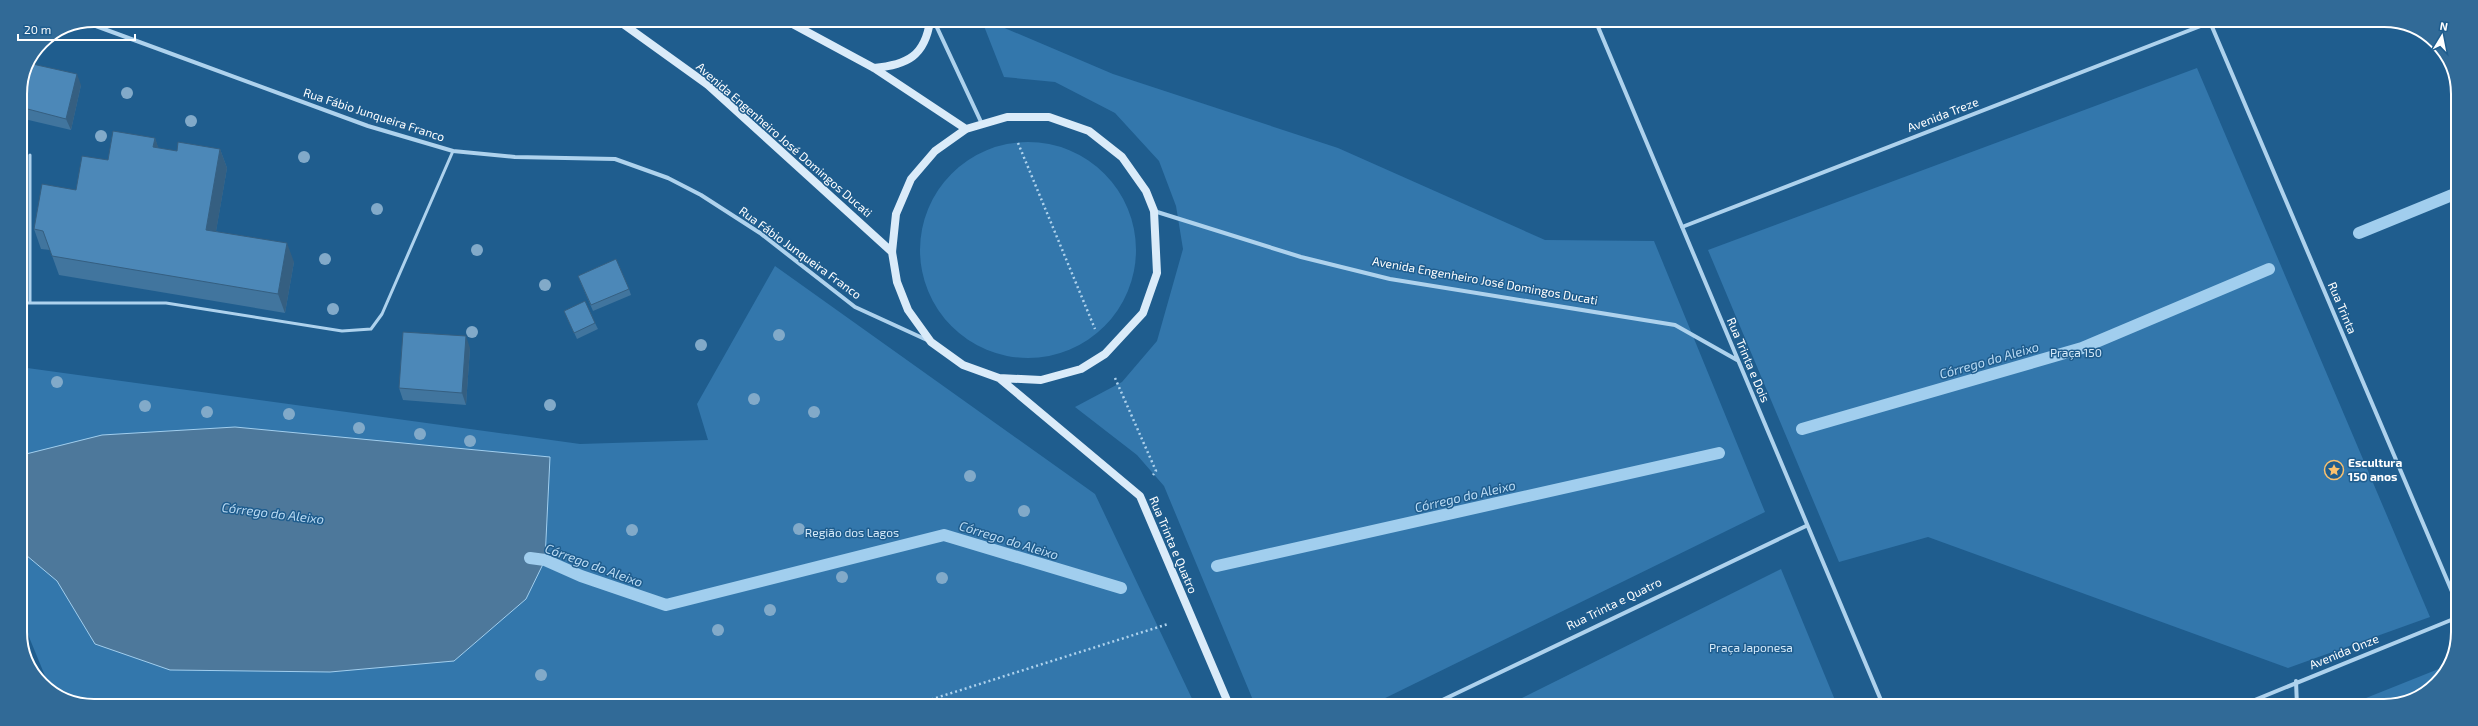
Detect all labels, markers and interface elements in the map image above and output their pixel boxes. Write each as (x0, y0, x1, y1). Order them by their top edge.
scale bar (18, 16, 135, 42)
north arrow (2422, 16, 2462, 56)
text: N (2439, 19, 2449, 33)
text: 20 m (24, 22, 51, 36)
street label: Avenida Engenheiro José Domingos Ducati (694, 59, 875, 219)
street label: Rua Fábio Junqueira Franco (302, 85, 447, 144)
street label: Avenida Treze (1905, 94, 1980, 134)
street label: Rua Fábio Junqueira Franco (737, 203, 865, 301)
street label: Avenida Engenheiro José Domingos Ducati (1371, 253, 1599, 307)
street label: Rua Trinta (2326, 280, 2360, 336)
street label: Rua Trinta e Dois (1725, 315, 1773, 404)
water label: Córrego do Aleixo (1937, 338, 2041, 382)
park label: Praça 150 (2050, 345, 2102, 360)
place label: Escultura 150 anos (2348, 455, 2402, 483)
place icon: Escultura 150 anos (2323, 459, 2345, 481)
water label: Córrego do Aleixo (1413, 477, 1517, 515)
street label: Rua Trinta e Quatro (1146, 494, 1201, 596)
water label: Córrego do Aleixo (221, 499, 325, 527)
water label: Córrego do Aleixo (957, 517, 1061, 563)
park label: Região dos Lagos (805, 525, 899, 539)
water label: Córrego do Aleixo (543, 540, 645, 590)
street label: Rua Trinta e Quatro (1564, 574, 1664, 633)
street label: Avenida Onze (2307, 631, 2380, 671)
park label: Praça Japonesa (1709, 640, 1793, 655)

